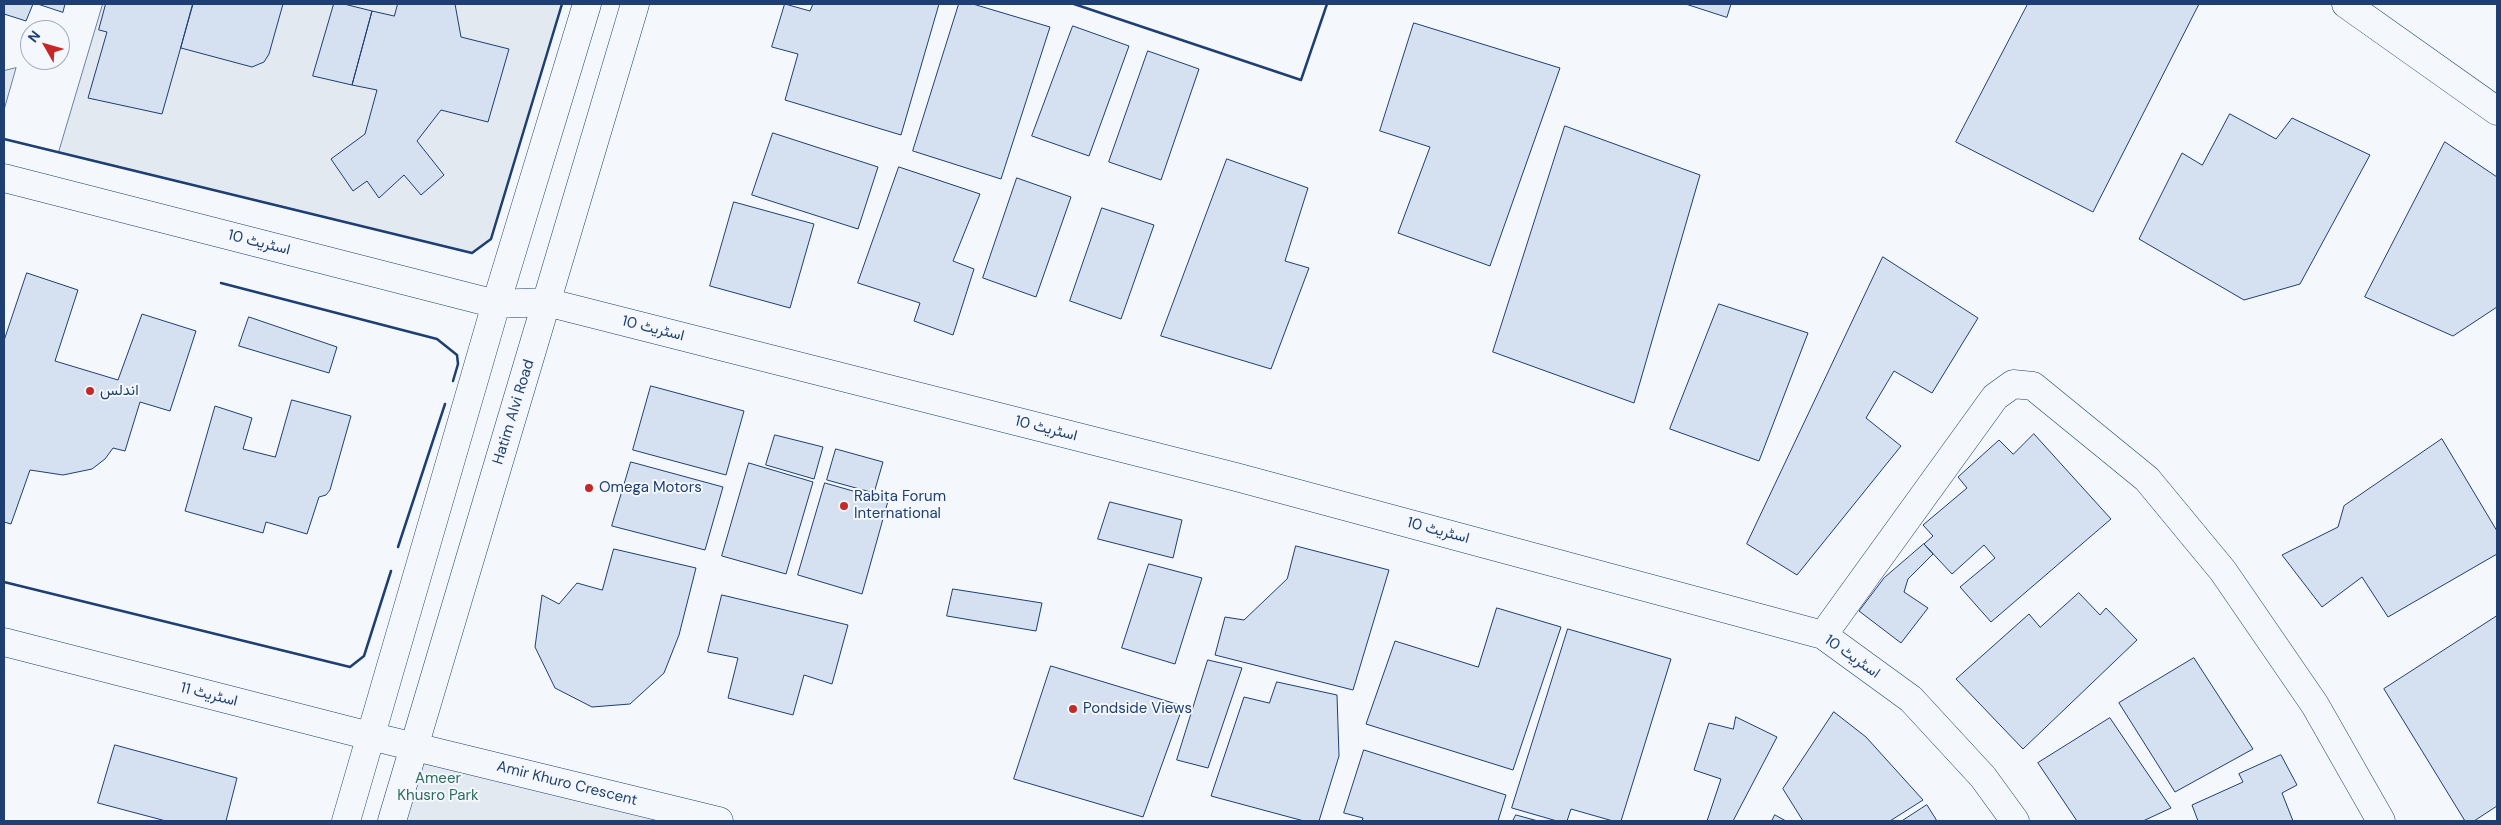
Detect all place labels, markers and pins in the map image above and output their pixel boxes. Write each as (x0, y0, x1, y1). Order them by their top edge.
place label: اندلس (100, 382, 139, 400)
marker: اندلس (84, 385, 96, 397)
place label: Omega Motors (599, 479, 702, 497)
marker: Omega Motors (583, 482, 595, 494)
place label: Rabita Forum International (854, 488, 946, 523)
marker: Rabita Forum International (838, 500, 850, 512)
place label: Pondside Views (1083, 700, 1192, 718)
marker: Pondside Views (1067, 703, 1079, 715)

